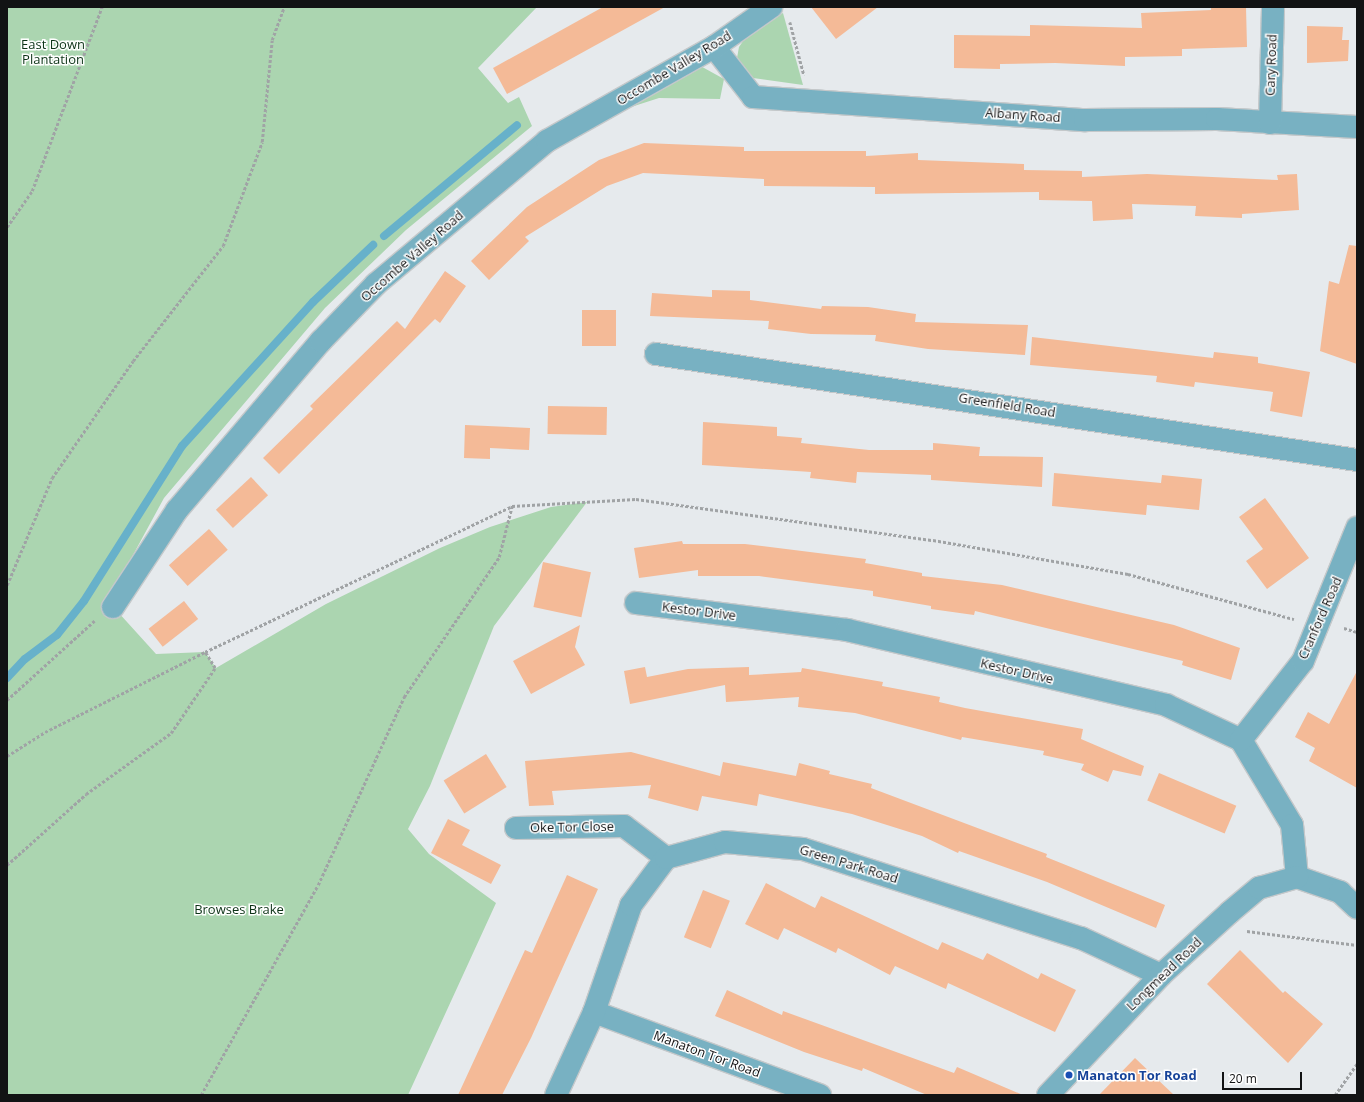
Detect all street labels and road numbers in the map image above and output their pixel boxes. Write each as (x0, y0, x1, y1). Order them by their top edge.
street label: Occombe Valley Road (614, 28, 734, 108)
street label: Cary Road (1262, 34, 1280, 96)
street label: Albany Road (985, 105, 1061, 125)
street label: Occombe Valley Road (358, 207, 466, 305)
street label: Greenfield Road (957, 390, 1057, 420)
street label: Cranford Road (1295, 574, 1345, 662)
street label: Kestor Drive (661, 599, 737, 623)
street label: Kestor Drive (979, 655, 1055, 687)
street label: Oke Tor Close (530, 818, 614, 836)
street label: Green Park Road (798, 842, 900, 886)
street label: Longmead Road (1123, 934, 1205, 1014)
street label: Manaton Tor Road (651, 1027, 763, 1081)

